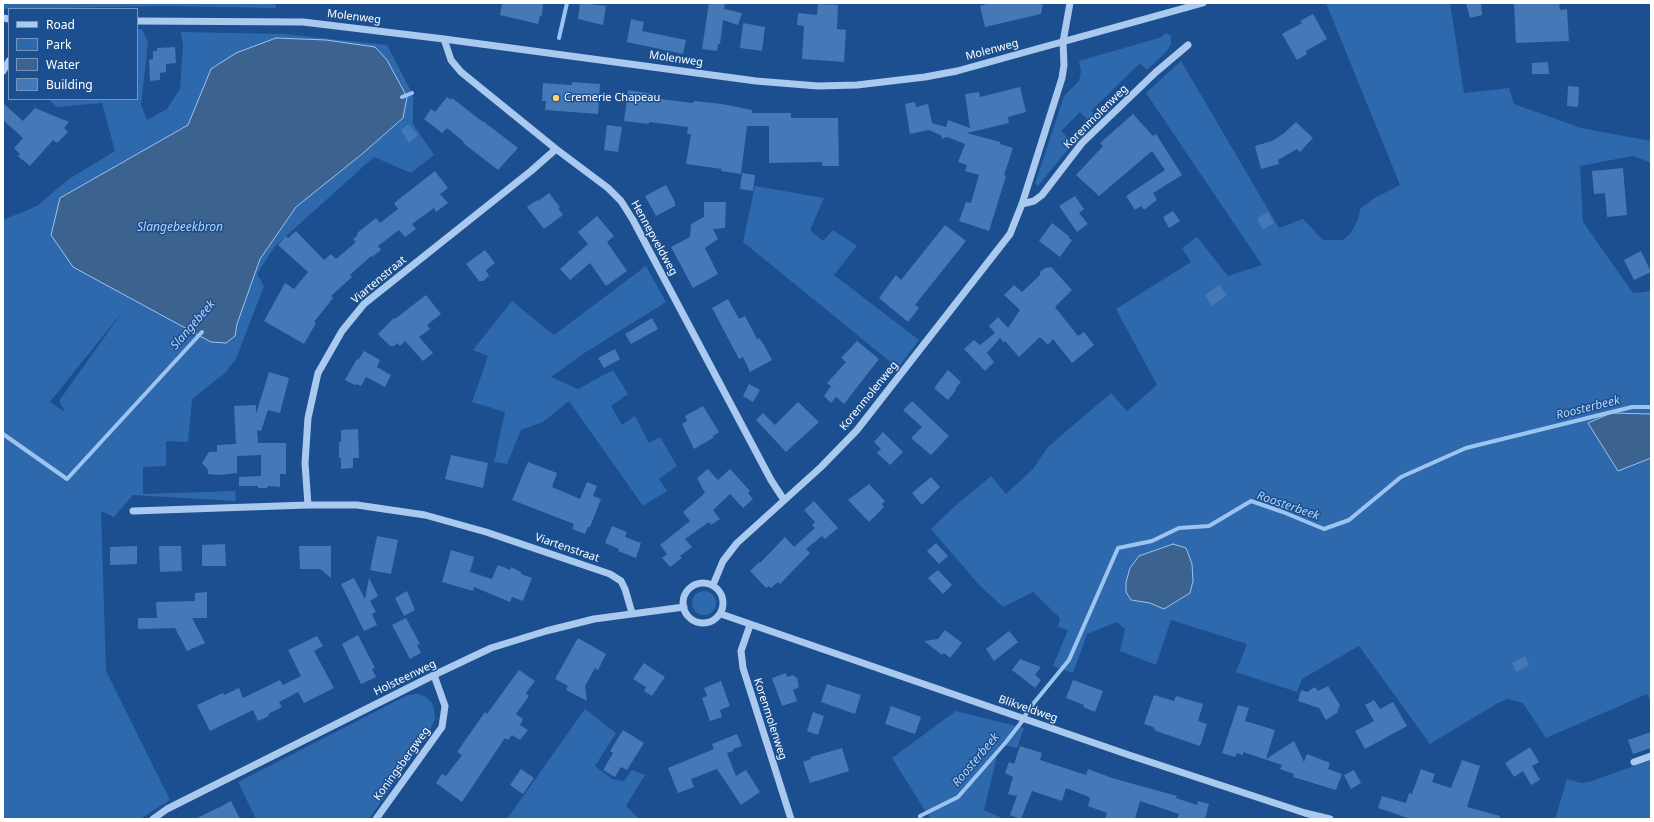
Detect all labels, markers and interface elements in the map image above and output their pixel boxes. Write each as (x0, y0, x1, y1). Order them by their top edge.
street label: Molenweg (326, 7, 382, 27)
legend (8, 8, 138, 100)
text: Road (46, 16, 75, 33)
text: Park (46, 36, 71, 53)
street label: Molenweg (964, 37, 1020, 63)
street label: Molenweg (648, 49, 704, 69)
text: Water (46, 56, 80, 73)
text: Building (46, 76, 93, 93)
street label: Korenmolenweg (1061, 82, 1131, 152)
place label: Cremerie Chapeau (564, 91, 660, 105)
marker: Cremerie Chapeau (551, 93, 561, 103)
street label: Hennepveldweg (628, 198, 680, 278)
water label: Slangebeekbron (137, 221, 223, 235)
street label: Viartenstraat (349, 253, 409, 307)
water label: Slangebeek (168, 297, 218, 353)
street label: Korenmolenweg (837, 359, 901, 433)
water label: Roosterbeek (1555, 393, 1621, 423)
water label: Roosterbeek (1255, 489, 1321, 523)
street label: Viartenstraat (533, 531, 601, 565)
street label: Holsteenweg (372, 657, 438, 699)
street label: Korenmolenweg (751, 676, 789, 762)
street label: Blikveldweg (997, 693, 1059, 725)
street label: Koningsbergweg (371, 725, 433, 803)
water label: Roosterbeek (950, 730, 1002, 790)

